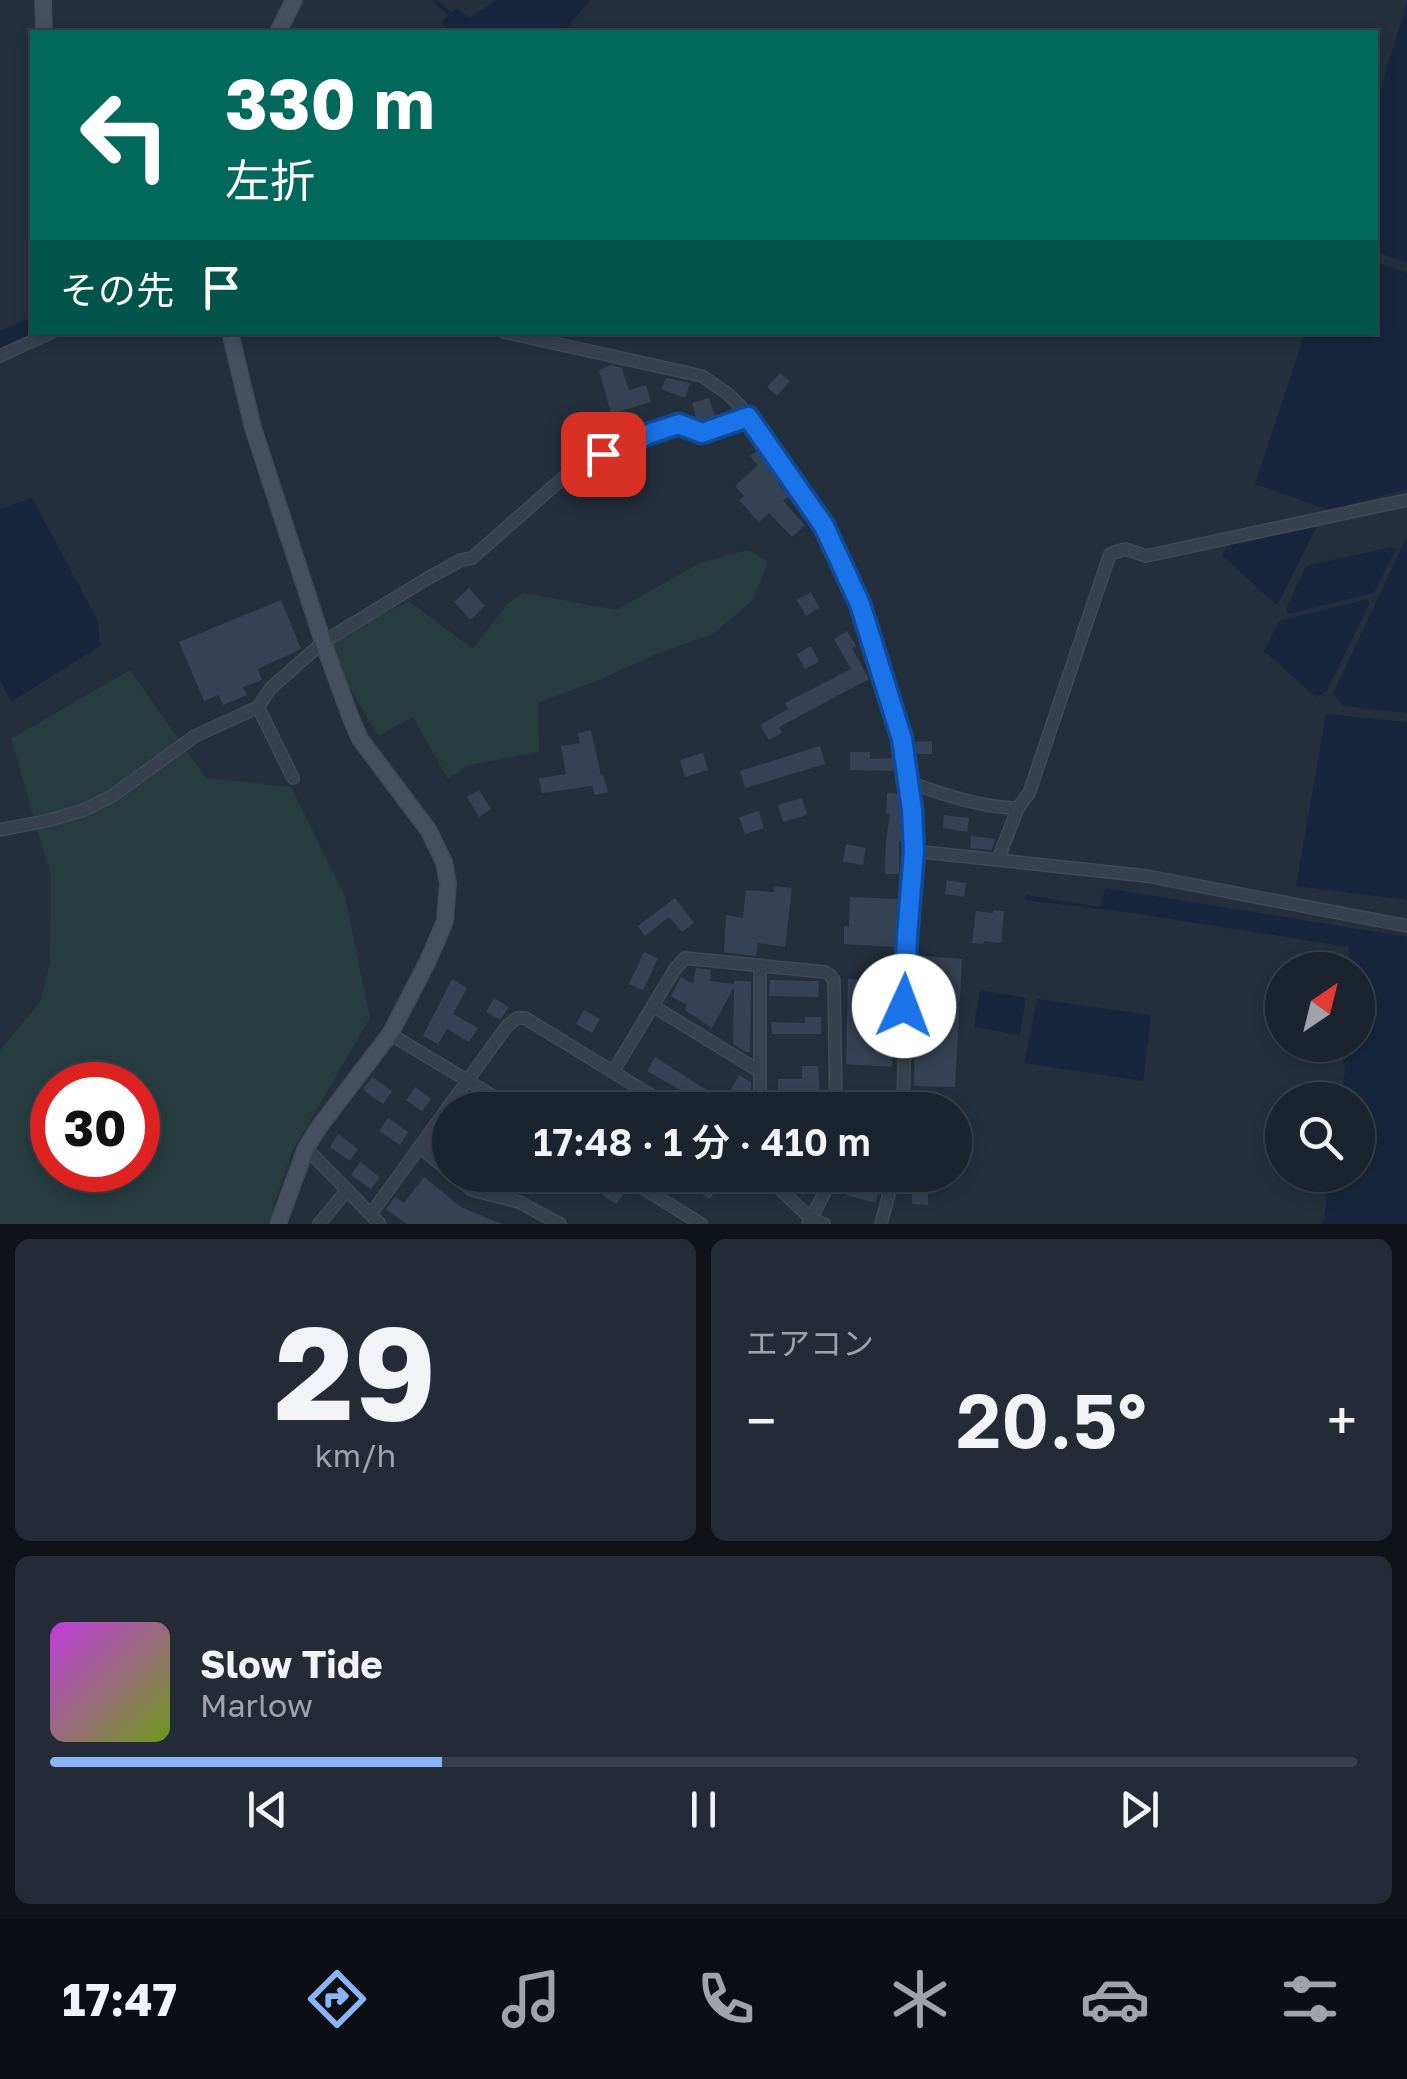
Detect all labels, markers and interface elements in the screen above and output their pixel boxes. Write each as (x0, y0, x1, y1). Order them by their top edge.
text: 330 m (225, 60, 435, 144)
icon: left (60, 70, 190, 200)
text: 左折 (225, 153, 315, 207)
icon: arrive (194, 260, 249, 315)
text: その先 (60, 267, 174, 312)
pin (561, 412, 646, 497)
icon: arrive (576, 427, 631, 482)
north arrow (1265, 952, 1375, 1062)
map controls (1265, 952, 1375, 1192)
position arrow (852, 954, 956, 1058)
speed limit sign: 30 (30, 1062, 160, 1192)
button: search (1265, 1082, 1375, 1192)
text: 17:48 · 1 分 · 410 m (533, 1119, 871, 1164)
text: 29 (275, 1293, 436, 1449)
text: エアコン (746, 1324, 874, 1362)
text: 20.5° (956, 1374, 1147, 1465)
text: − (746, 1387, 776, 1453)
text: + (1327, 1387, 1357, 1453)
text: km/h (315, 1436, 396, 1474)
text: Slow Tide (200, 1641, 383, 1686)
text: Marlow (200, 1686, 313, 1724)
icon: previous (240, 1782, 295, 1837)
icon: pause (676, 1782, 731, 1837)
icon: next (1112, 1782, 1167, 1837)
icon: directions (302, 1964, 372, 2034)
icon: music (496, 1964, 566, 2034)
icon: phone (691, 1964, 761, 2034)
icon: climate (885, 1964, 955, 2034)
icon: car (1080, 1964, 1150, 2034)
icon: filters (1275, 1964, 1345, 2034)
text: 17:47 (62, 1972, 177, 2026)

